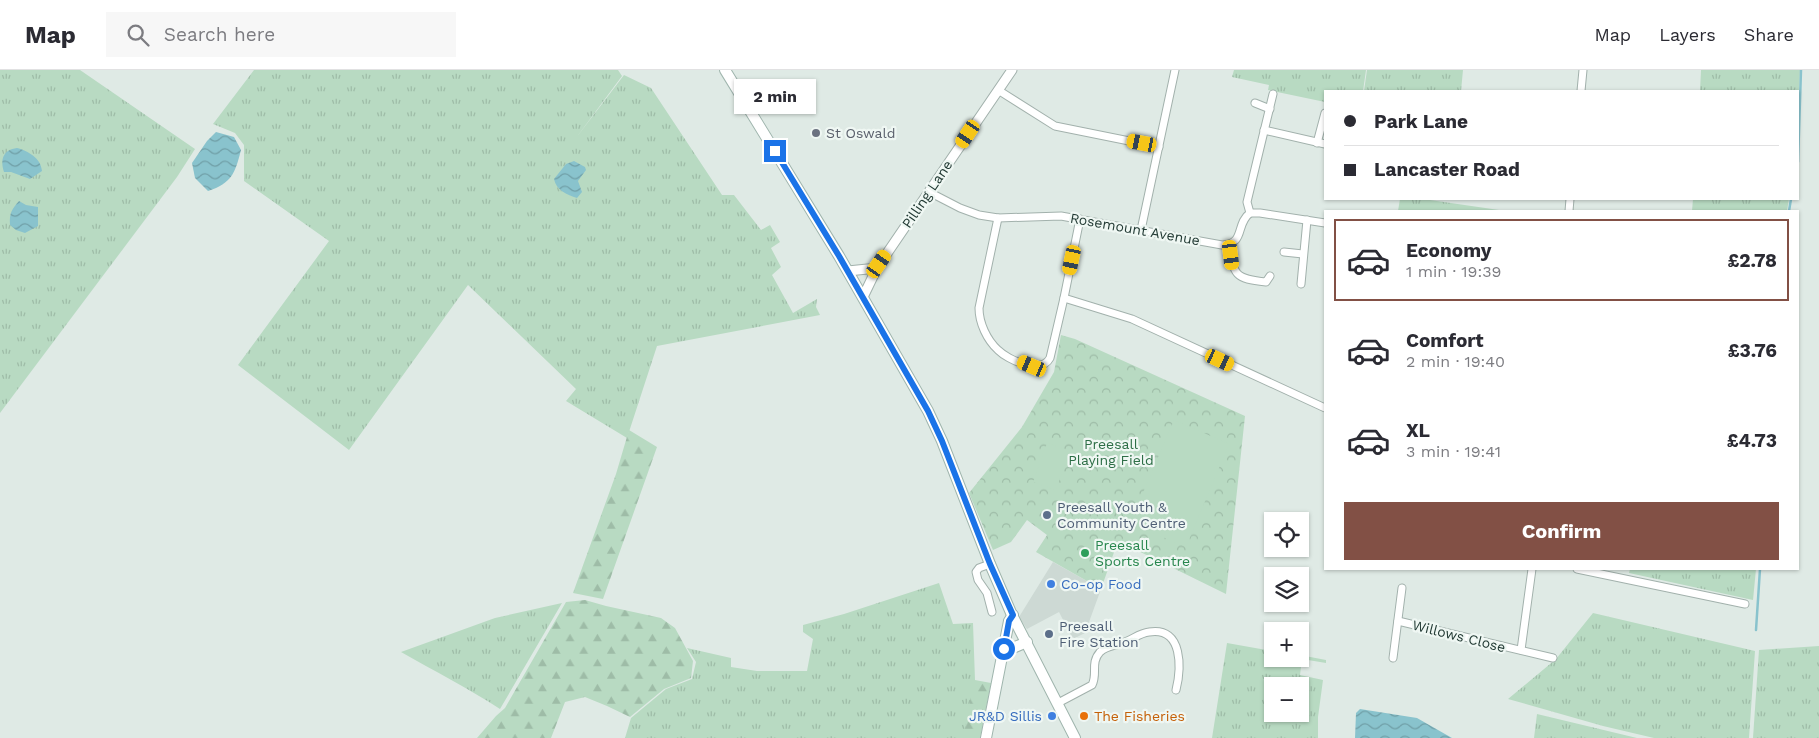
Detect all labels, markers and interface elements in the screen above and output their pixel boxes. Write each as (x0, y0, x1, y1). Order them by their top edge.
search box (106, 12, 456, 57)
text: Map (25, 21, 76, 49)
icon: search (124, 21, 152, 49)
text: Search here (164, 23, 275, 46)
text: Map (1594, 24, 1631, 45)
text: Layers (1659, 24, 1716, 45)
text: Share (1744, 24, 1794, 45)
callout: 2 min (734, 78, 816, 114)
text: 2 min (753, 87, 797, 106)
text: Park Lane (1374, 110, 1468, 133)
car (953, 117, 982, 151)
place label: St Oswald (826, 125, 896, 141)
marker: St Oswald (810, 127, 822, 139)
car (1125, 133, 1158, 153)
route end (764, 140, 786, 162)
street label: Pilling Lane (898, 157, 956, 231)
text: Lancaster Road (1374, 158, 1520, 181)
street label: Rosemount Avenue (1069, 210, 1201, 248)
icon: car (1346, 238, 1391, 283)
car (1221, 239, 1240, 271)
text: Economy (1406, 239, 1491, 262)
car (1061, 244, 1082, 276)
car (864, 247, 893, 281)
text: £2.78 (1727, 249, 1777, 272)
text: 1 min · 19:39 (1406, 262, 1501, 281)
icon: car (1346, 328, 1391, 373)
text: Comfort (1406, 329, 1484, 352)
text: £3.76 (1728, 339, 1777, 362)
car (1203, 347, 1236, 373)
text: 2 min · 19:40 (1406, 352, 1505, 371)
car (1015, 353, 1048, 379)
icon: car (1346, 418, 1391, 463)
text: XL (1406, 419, 1430, 442)
text: £4.73 (1727, 429, 1777, 452)
park label: Preesall Playing Field (1068, 436, 1154, 468)
text: 3 min · 19:41 (1406, 442, 1501, 461)
place label: Preesall Youth & Community Centre (1057, 499, 1186, 531)
button: Confirm (1344, 502, 1779, 560)
marker: Preesall Youth & Community Centre (1041, 509, 1053, 521)
map controls (1264, 512, 1309, 722)
button: locate (1264, 512, 1309, 557)
place label: Preesall Sports Centre (1095, 537, 1190, 569)
marker: Preesall Sports Centre (1079, 547, 1091, 559)
button: layers (1264, 567, 1309, 612)
place label: Co-op Food (1061, 576, 1141, 592)
marker: Co-op Food (1045, 578, 1057, 590)
street label: Willows Close (1411, 617, 1507, 655)
place label: Preesall Fire Station (1059, 618, 1139, 650)
button: + (1264, 622, 1309, 667)
marker: Preesall Fire Station (1043, 628, 1055, 640)
route start (993, 638, 1015, 660)
button: − (1264, 677, 1309, 722)
place label: JR&D Sillis (969, 708, 1042, 724)
place label: The Fisheries (1094, 708, 1185, 724)
marker: JR&D Sillis (1046, 710, 1058, 722)
marker: The Fisheries (1078, 710, 1090, 722)

